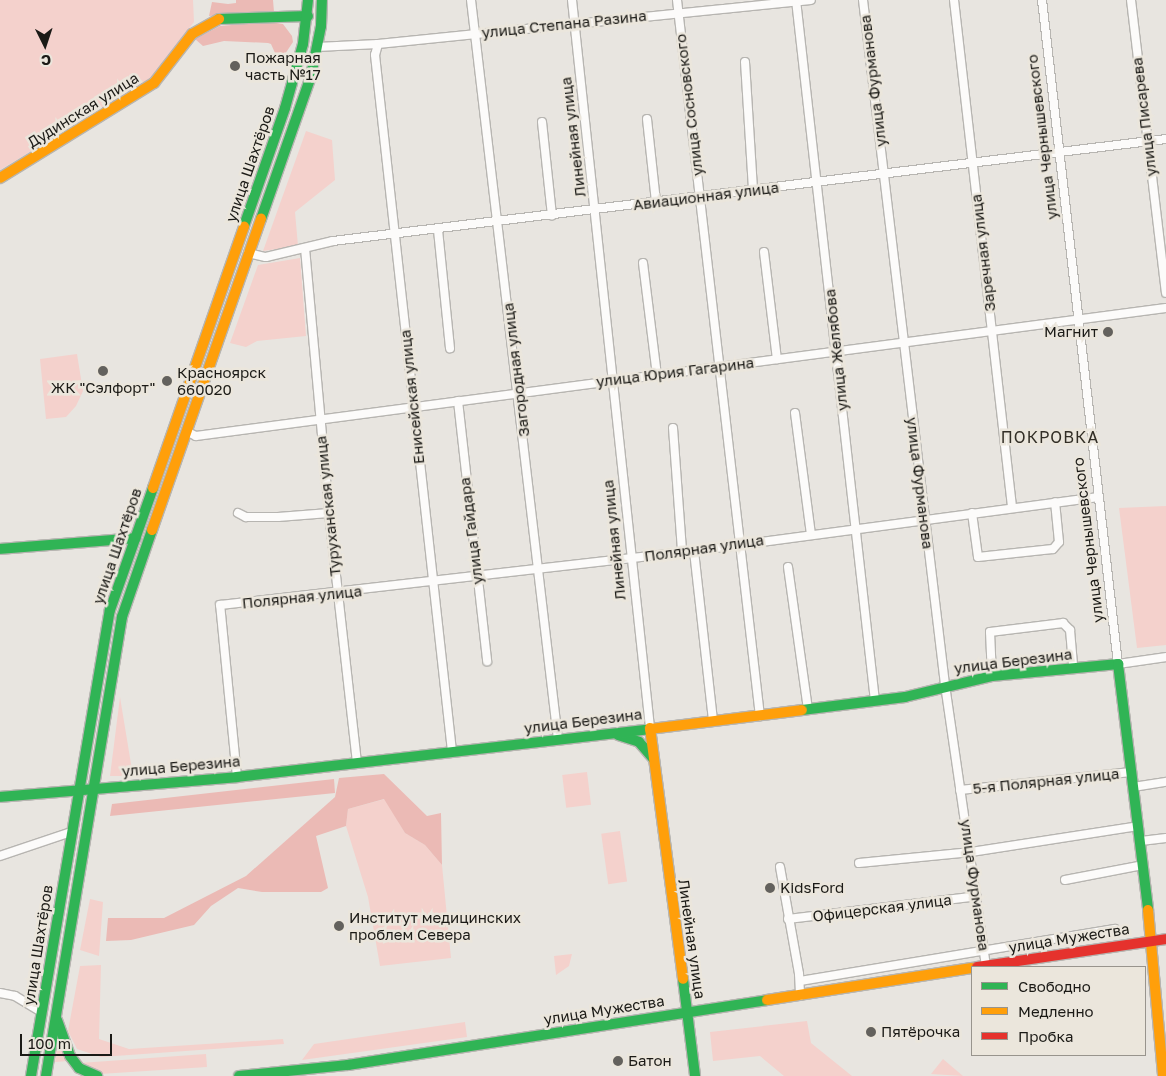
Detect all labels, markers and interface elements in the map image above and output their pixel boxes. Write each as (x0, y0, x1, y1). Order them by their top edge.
street label: улица Степана Разина (481, 6, 647, 42)
street label: улица Фурманова (856, 14, 890, 148)
north arrow (20, 20, 70, 70)
street label: улица Сосновского (671, 33, 707, 177)
place label: Пожарная часть №17 (245, 48, 321, 83)
text: С (41, 52, 52, 69)
street label: улица Чернышевского (1023, 53, 1061, 221)
street label: улица Писарева (1128, 57, 1160, 177)
marker: Пожарная часть №17 (229, 60, 241, 72)
street label: Дудинская улица (24, 69, 142, 151)
street label: Линейная улица (557, 76, 589, 198)
street label: улица Шахтёров (222, 104, 278, 224)
street label: Авиационная улица (632, 178, 780, 214)
street label: Заречная улица (967, 193, 999, 313)
street label: улица Желябова (821, 288, 851, 412)
street label: Загородная улица (499, 302, 533, 438)
place label: Магнит (1044, 323, 1098, 341)
marker: Магнит (1102, 326, 1114, 338)
street label: Енисейская улица (396, 329, 428, 465)
street label: улица Юрия Гагарина (595, 353, 755, 391)
place label: Красноярск 660020 (177, 363, 266, 398)
marker: ЖК "Сэлфорт" (97, 365, 109, 377)
marker: Красноярск 660020 (161, 375, 173, 387)
place label: ЖК "Сэлфорт" (51, 379, 155, 397)
street label: улица Фурманова (903, 416, 937, 550)
district label: ПОКРОВКА (1000, 427, 1100, 447)
street label: Туруханская улица (312, 435, 344, 577)
street label: улица Чернышевского (1069, 456, 1107, 624)
street label: улица Гайдара (456, 476, 486, 586)
street label: Линейная улица (599, 479, 629, 601)
street label: улица Шахтёров (89, 486, 145, 606)
street label: Полярная улица (643, 531, 765, 565)
street label: Полярная улица (241, 582, 363, 612)
street label: улица Березина (953, 645, 1073, 677)
street label: улица Березина (523, 705, 643, 737)
street label: улица Березина (121, 752, 241, 780)
street label: 5-я Полярная улица (972, 764, 1120, 798)
street label: улица Фурманова (957, 818, 993, 952)
street label: Линейная улица (675, 878, 709, 1000)
place label: KidsFord (780, 879, 844, 897)
marker: KidsFord (764, 882, 776, 894)
street label: улица Шахтёров (20, 884, 56, 1006)
street label: Офицерская улица (811, 891, 953, 925)
place label: Институт медицинских проблем Севера (349, 908, 521, 943)
marker: Институт медицинских проблем Севера (333, 920, 345, 932)
street label: улица Мужества (1007, 920, 1131, 956)
legend (971, 966, 1146, 1056)
text: Свободно (1018, 977, 1091, 995)
street label: улица Мужества (542, 992, 666, 1028)
text: Медленно (1018, 1002, 1094, 1020)
place label: Пятёрочка (881, 1023, 960, 1041)
scale bar (22, 1024, 115, 1056)
marker: Пятёрочка (865, 1026, 877, 1038)
text: Пробка (1018, 1027, 1073, 1045)
text: 100 m (28, 1034, 71, 1052)
place label: Батон (628, 1052, 672, 1070)
marker: Батон (612, 1055, 624, 1067)

